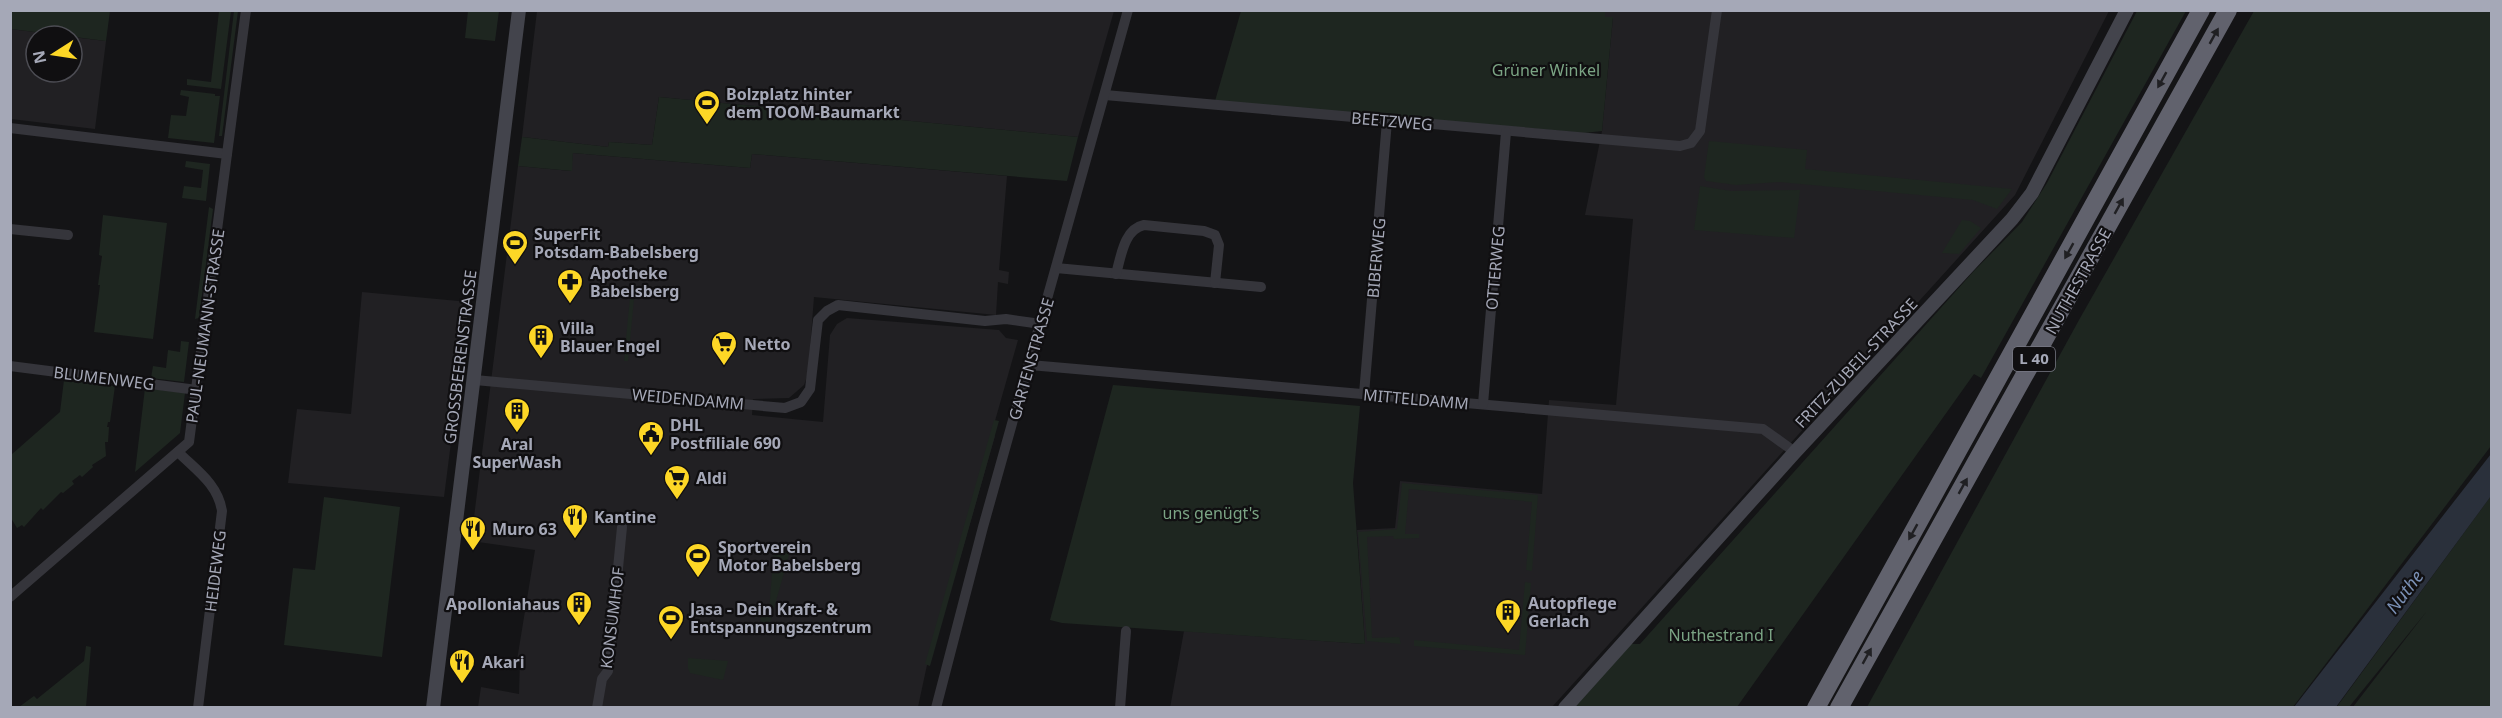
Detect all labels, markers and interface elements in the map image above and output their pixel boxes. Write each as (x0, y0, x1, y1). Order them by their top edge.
north arrow (24, 24, 84, 84)
one-way arrow (2209, 27, 2219, 44)
text: N (27, 48, 51, 66)
park label: Grüner Winkel (1492, 59, 1600, 81)
one-way arrow (2157, 72, 2167, 89)
place label: Bolzplatz hinter dem TOOM-Baumarkt (726, 83, 900, 123)
sports icon: Bolzplatz hinter dem TOOM-Baumarkt (692, 88, 722, 126)
street label: BEETZWEG (1350, 106, 1434, 136)
one-way arrow (2114, 198, 2125, 214)
street label: BIBERWEG (1362, 217, 1390, 299)
place label: SuperFit Potsdam-Babelsberg (534, 223, 699, 263)
street label: NUTHESTRASSE (2040, 224, 2116, 338)
street label: OTTERWEG (1480, 225, 1510, 311)
street label: PAUL-NEUMANN-STRASSE (180, 228, 230, 424)
sports icon: SuperFit Potsdam-Babelsberg (500, 228, 530, 266)
one-way arrow (2063, 243, 2074, 259)
place label: Apotheke Babelsberg (590, 262, 679, 302)
pharmacy icon: Apotheke Babelsberg (555, 267, 585, 305)
street label: GROSSBEERENSTRASSE (438, 269, 482, 445)
street label: FRITZ-ZUBEIL-STRASSE (1790, 293, 1922, 433)
street label: GARTENSTRASSE (1003, 295, 1059, 423)
place label: Villa Blauer Engel (560, 317, 660, 357)
building icon: Villa Blauer Engel (526, 322, 556, 360)
supermarket icon: Netto (709, 329, 739, 367)
place label: Netto (744, 333, 790, 355)
road number: L 40 (2013, 347, 2055, 371)
street label: BLUMENWEG (52, 361, 156, 395)
street label: WEIDENDAMM (631, 383, 745, 415)
street label: MITTELDAMM (1362, 383, 1470, 415)
building icon: Aral SuperWash (502, 396, 532, 434)
place label: DHL Postfiliale 690 (670, 414, 781, 454)
public building icon: DHL Postfiliale 690 (636, 419, 666, 457)
place label: Aral SuperWash (472, 433, 562, 473)
supermarket icon: Aldi (662, 463, 692, 501)
place label: Aldi (696, 467, 727, 489)
one-way arrow (1957, 478, 1968, 494)
restaurant icon: Kantine (560, 502, 590, 540)
park label: uns genügt's (1163, 502, 1259, 524)
place label: Kantine (594, 506, 656, 528)
restaurant icon: Muro 63 (458, 514, 488, 552)
place label: Muro 63 (492, 518, 557, 540)
one-way arrow (1908, 524, 1918, 541)
street label: HEIDEWEG (199, 529, 231, 613)
place label: Sportverein Motor Babelsberg (718, 536, 861, 576)
sports icon: Sportverein Motor Babelsberg (683, 541, 713, 579)
water label: Nuthe (2380, 565, 2428, 618)
street label: KONSUMHOF (595, 566, 629, 670)
building icon: Apolloniahaus (564, 589, 594, 627)
place label: Autopflege Gerlach (1528, 592, 1617, 632)
place label: Apolloniahaus (446, 593, 560, 615)
building icon: Autopflege Gerlach (1493, 597, 1523, 635)
place label: Jasa - Dein Kraft- & Entspannungszentrum (688, 598, 872, 638)
sports icon: Jasa - Dein Kraft- & Entspannungszentrum (656, 603, 686, 641)
park label: Nuthestrand I (1669, 624, 1773, 646)
restaurant icon: Akari (447, 647, 477, 685)
one-way arrow (1862, 648, 1872, 665)
place label: Akari (482, 651, 525, 673)

